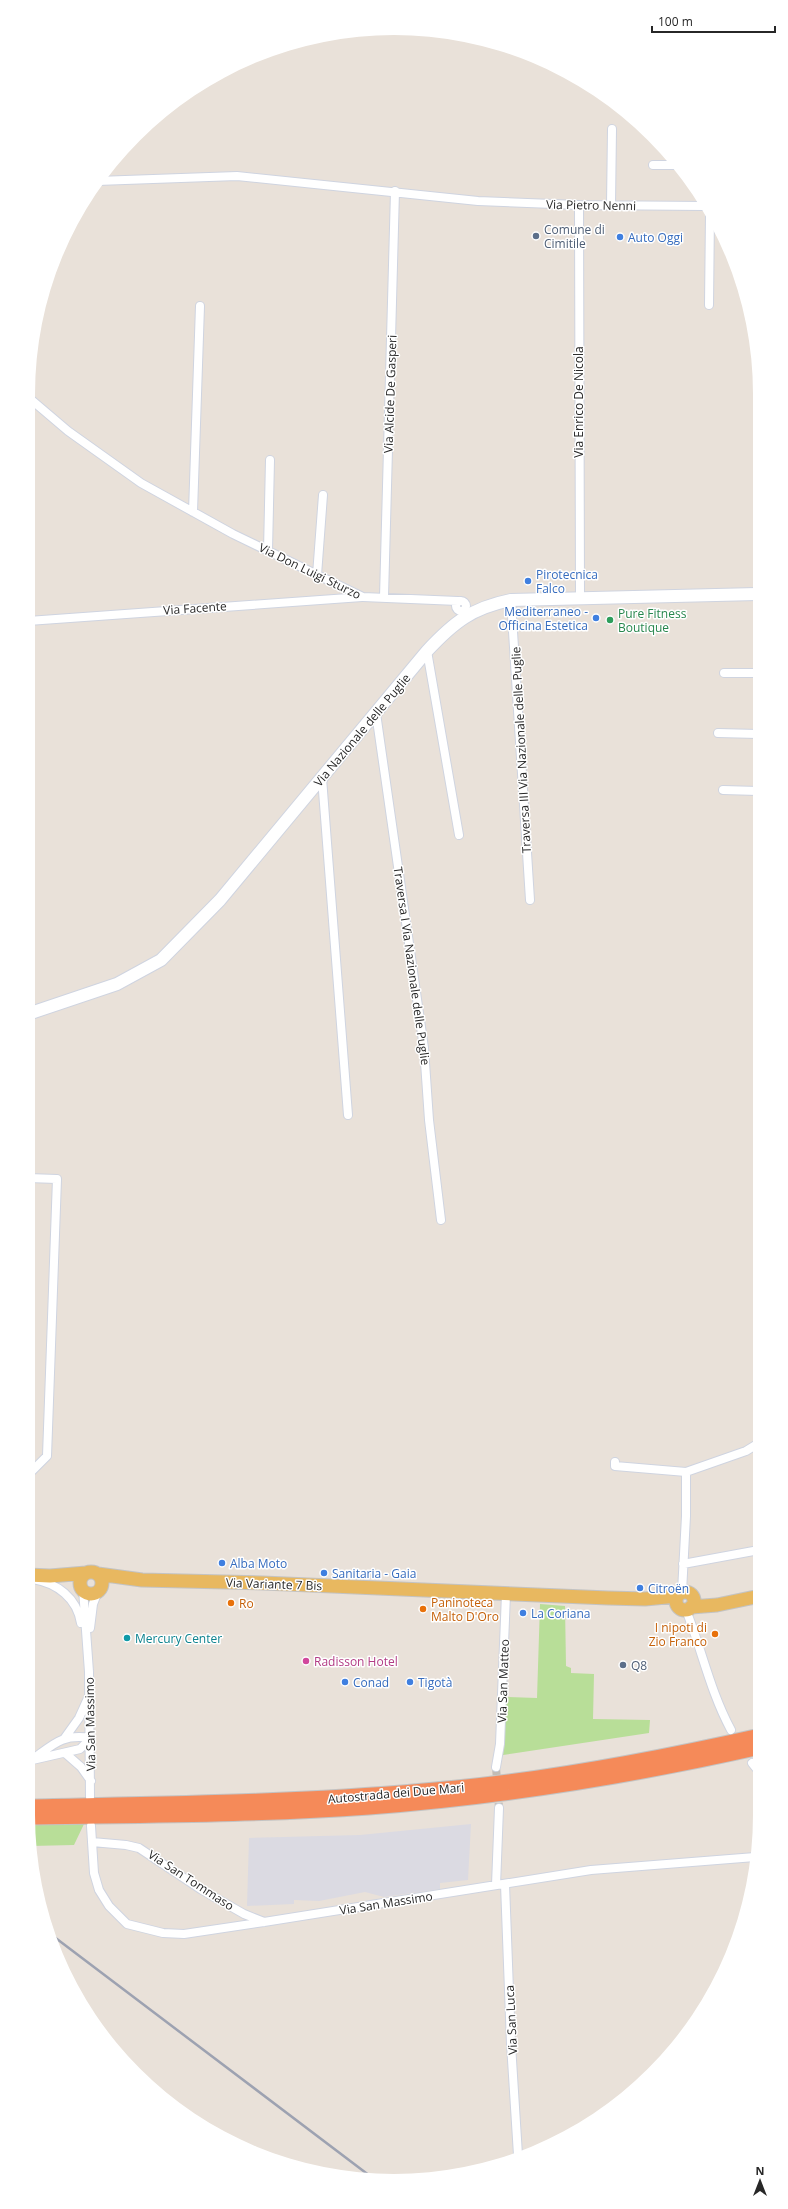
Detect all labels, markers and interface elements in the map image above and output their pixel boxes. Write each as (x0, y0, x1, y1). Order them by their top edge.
scale bar (652, 8, 775, 34)
text: 100 m (658, 13, 693, 30)
street label: Via Pietro Nenni (546, 196, 636, 214)
place label: Comune di Cimitile (544, 221, 605, 252)
place label: Auto Oggi (628, 229, 683, 246)
marker: Comune di Cimitile (531, 231, 541, 241)
marker: Auto Oggi (615, 232, 625, 242)
street label: Via Alcide De Gasperi (379, 335, 401, 453)
street label: Via Enrico De Nicola (570, 346, 587, 458)
street label: Via Don Luigi Sturzo (256, 539, 364, 603)
place label: Pirotecnica Falco (536, 566, 598, 597)
marker: Pirotecnica Falco (523, 576, 533, 586)
street label: Via Facente (163, 597, 228, 619)
place label: Mediterraneo - Officina Estetica (499, 603, 588, 634)
place label: Pure Fitness Boutique (618, 605, 687, 636)
marker: Mediterraneo - Officina Estetica (591, 613, 601, 623)
marker: Pure Fitness Boutique (605, 615, 615, 625)
street label: Traversa III Via Nazionale delle Puglie (507, 646, 535, 854)
street label: Via Nazionale delle Puglie (310, 670, 414, 790)
street label: Traversa I Via Nazionale delle Puglie (390, 866, 434, 1067)
place label: Alba Moto (230, 1555, 287, 1572)
marker: Alba Moto (217, 1558, 227, 1568)
place label: Sanitaria - Gaia (332, 1565, 416, 1582)
marker: Sanitaria - Gaia (319, 1568, 329, 1578)
street label: Via Variante 7 Bis (226, 1574, 323, 1594)
place label: Citroën (648, 1580, 689, 1597)
marker: Citroën (635, 1583, 645, 1593)
place label: Paninoteca Malto D'Oro (431, 1594, 499, 1625)
place label: Ro (239, 1595, 254, 1612)
marker: Ro (226, 1598, 236, 1608)
marker: Paninoteca Malto D'Oro (418, 1604, 428, 1614)
place label: La Coriana (531, 1605, 590, 1622)
marker: La Coriana (518, 1608, 528, 1618)
place label: I nipoti di Zio Franco (649, 1619, 707, 1650)
marker: I nipoti di Zio Franco (710, 1629, 720, 1639)
place label: Mercury Center (135, 1630, 222, 1647)
marker: Mercury Center (122, 1633, 132, 1643)
street label: Via San Matteo (493, 1639, 513, 1723)
place label: Radisson Hotel (314, 1653, 398, 1670)
marker: Radisson Hotel (301, 1656, 311, 1666)
place label: Q8 (631, 1657, 647, 1674)
marker: Q8 (618, 1660, 628, 1670)
place label: Conad (353, 1674, 389, 1691)
place label: Tigotà (418, 1674, 452, 1691)
street label: Via San Massimo (81, 1677, 99, 1771)
marker: Conad (340, 1677, 350, 1687)
marker: Tigotà (405, 1677, 415, 1687)
street label: Autostrada dei Due Mari (327, 1779, 465, 1807)
street label: Via San Tommaso (145, 1846, 237, 1914)
street label: Via San Massimo (338, 1887, 434, 1919)
street label: Via San Luca (501, 1985, 521, 2055)
north arrow (740, 2161, 780, 2201)
text: N (756, 2163, 764, 2178)

